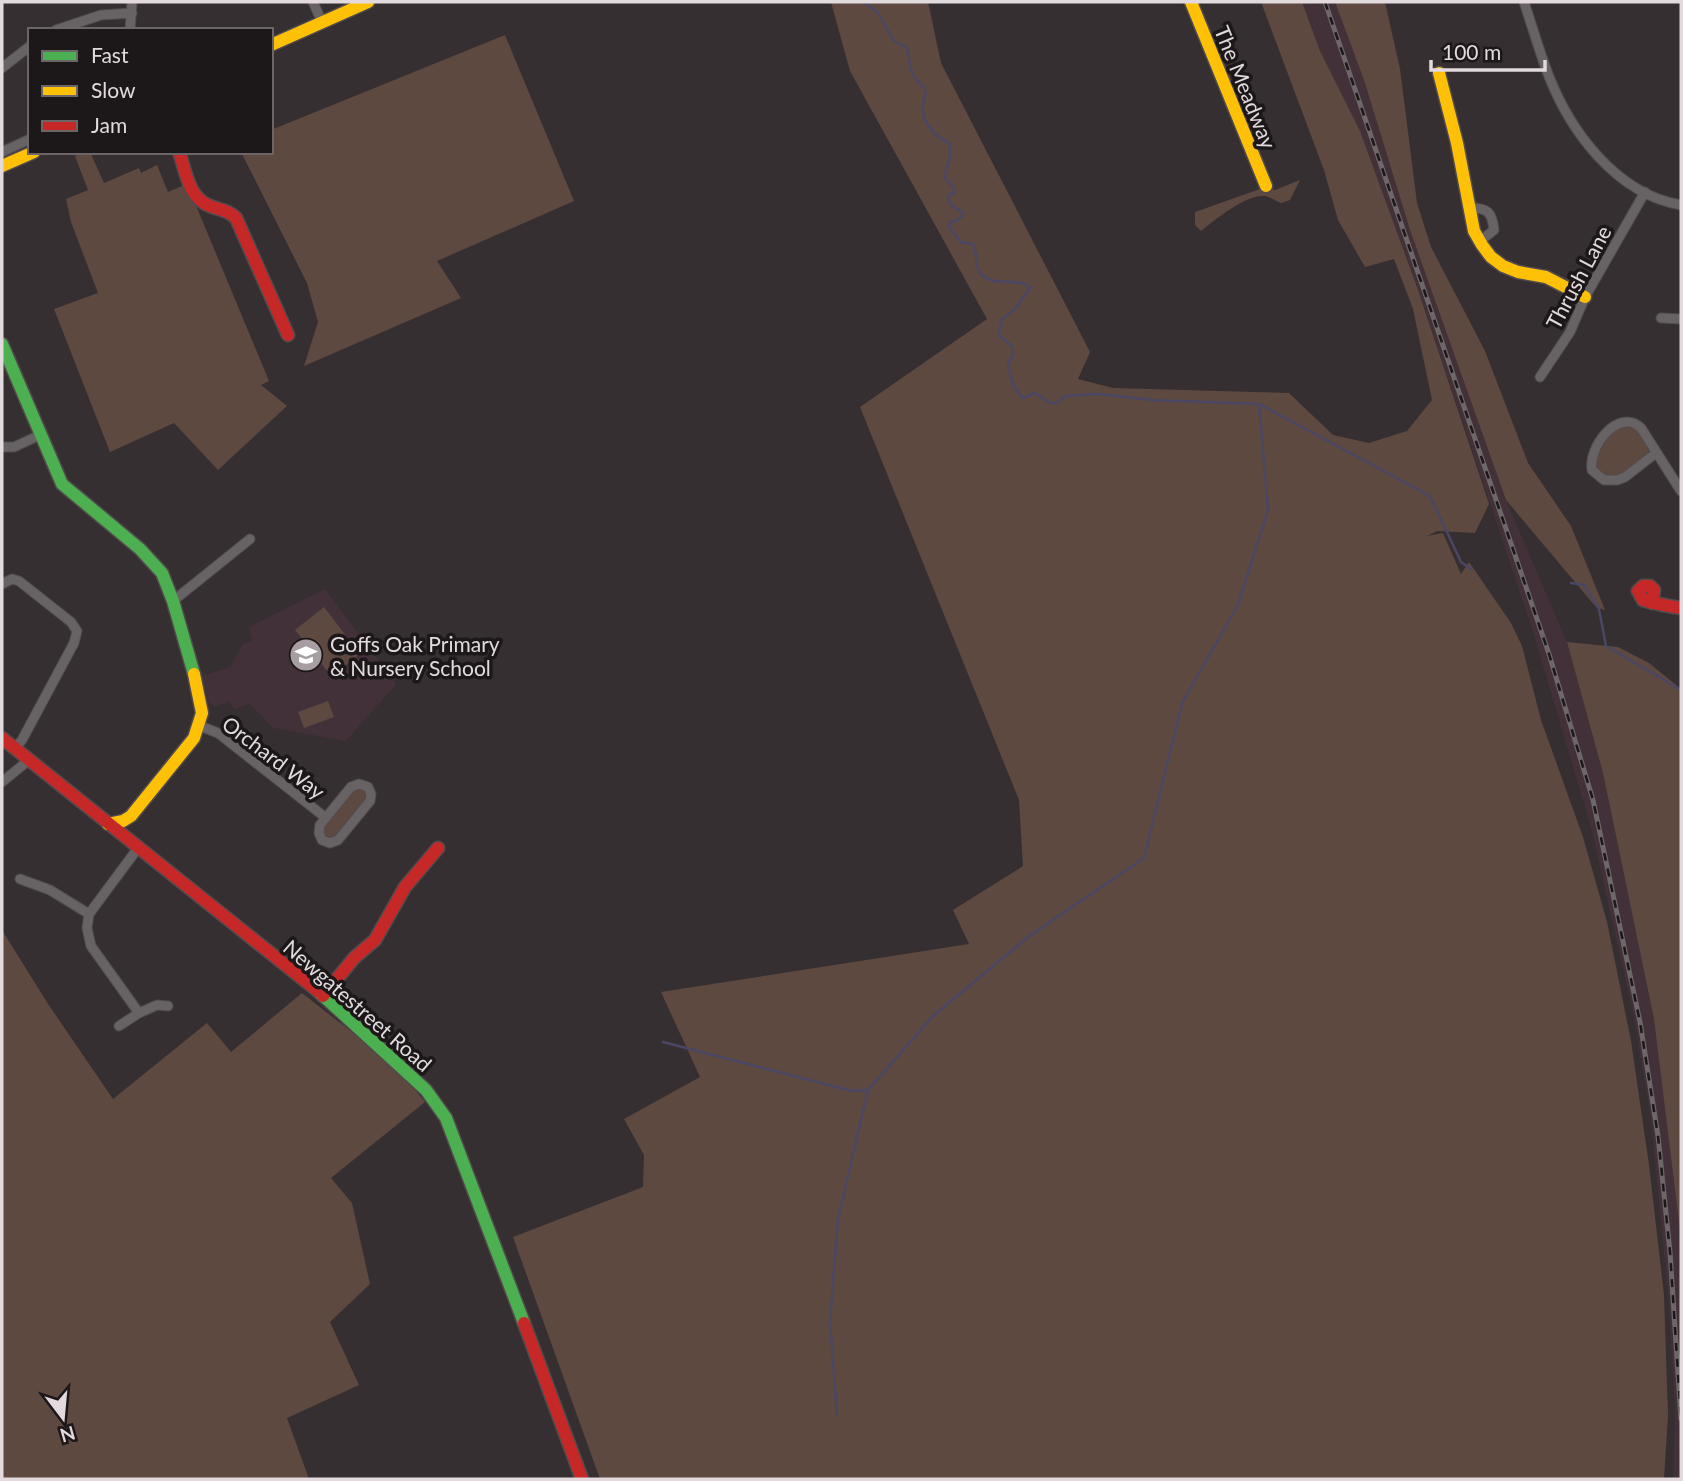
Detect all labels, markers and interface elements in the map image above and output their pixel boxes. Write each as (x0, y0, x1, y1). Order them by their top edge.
street label: The Meadway (1210, 22, 1282, 152)
legend (28, 28, 273, 154)
scale bar (1431, 28, 1545, 72)
text: 100 m (1442, 39, 1501, 64)
text: Fast (91, 42, 129, 67)
text: Slow (91, 77, 136, 102)
text: Jam (91, 112, 127, 137)
street label: Thrush Lane (1540, 221, 1616, 333)
place label: Goffs Oak Primary & Nursery School (330, 631, 500, 680)
school or university icon: Goffs Oak Primary & Nursery School (287, 636, 325, 674)
street label: Orchard Way (218, 710, 330, 804)
street label: Newgatestreet Road (279, 934, 437, 1076)
north arrow (28, 1383, 98, 1453)
text: N (58, 1422, 78, 1448)

